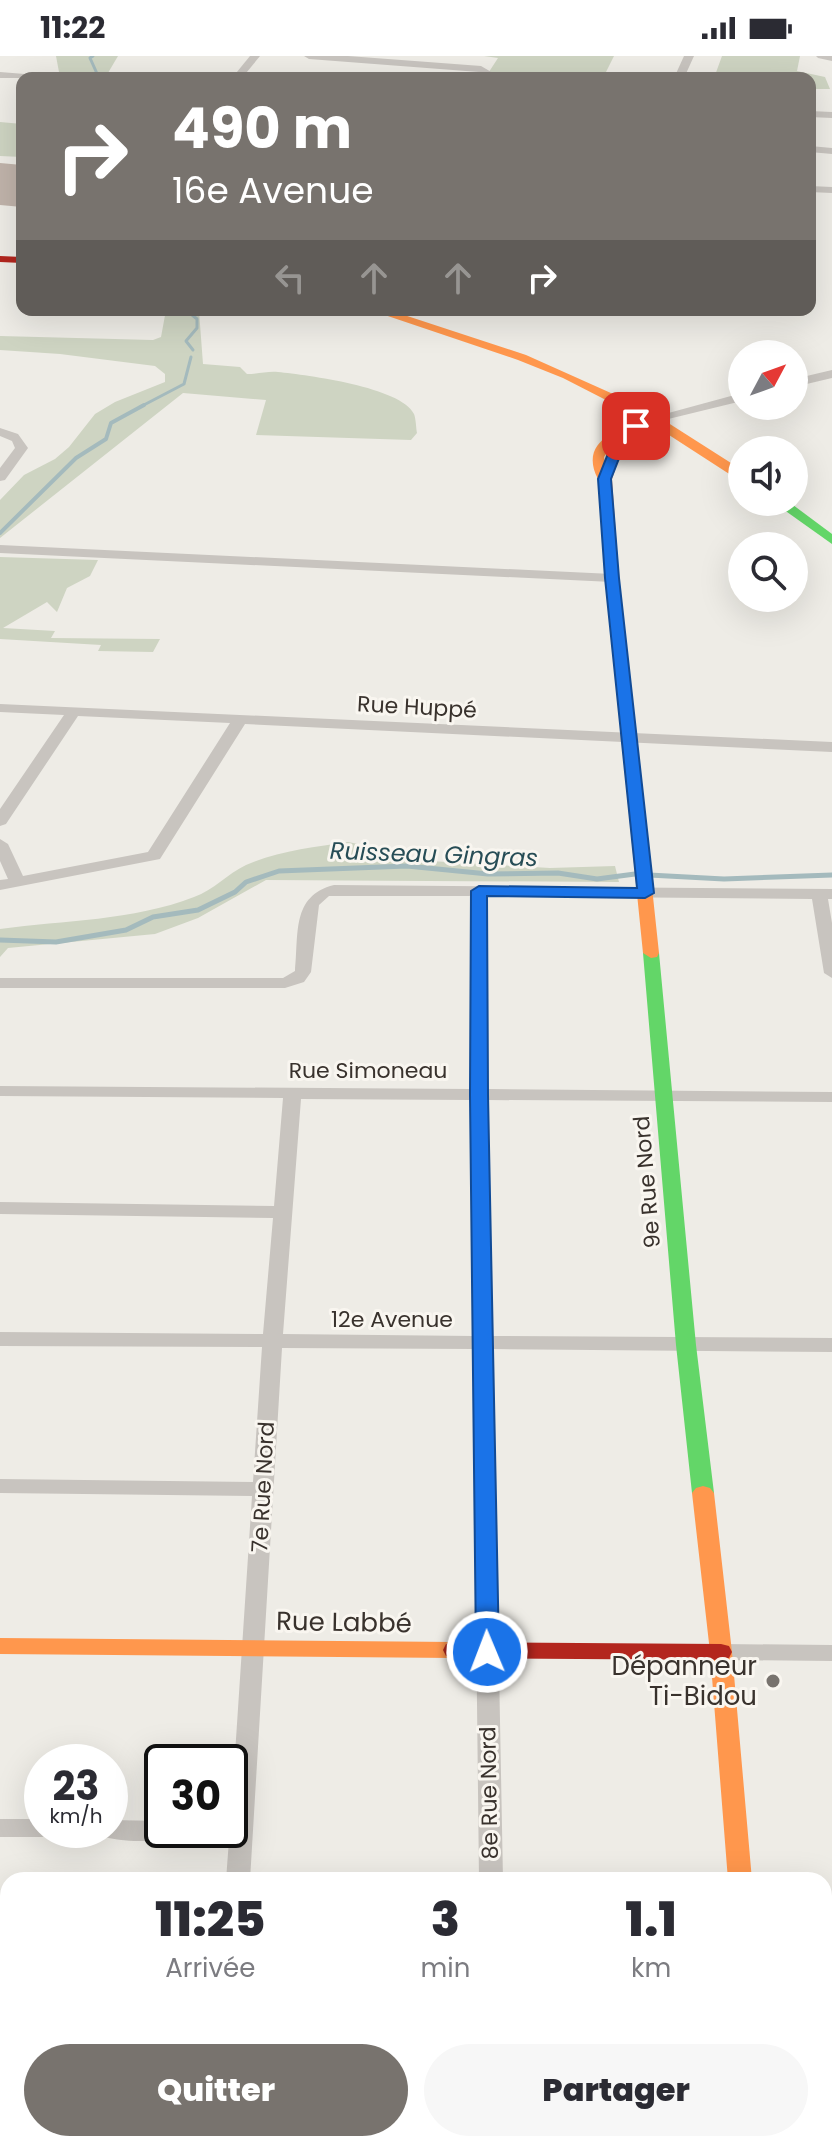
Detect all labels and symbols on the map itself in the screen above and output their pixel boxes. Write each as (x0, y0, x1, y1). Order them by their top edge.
north arrow (728, 340, 808, 420)
pin (602, 392, 670, 460)
street label: Rue Huppé (356, 688, 478, 726)
water label: Ruisseau Gingras (329, 834, 539, 874)
street label: Rue Simoneau (289, 1055, 447, 1086)
street label: 9e Rue Nord (626, 1114, 668, 1250)
street label: 12e Avenue (331, 1304, 453, 1335)
street label: 7e Rue Nord (244, 1421, 282, 1553)
street label: Rue Labbé (276, 1603, 412, 1641)
position arrow (445, 1610, 529, 1694)
place label: Dépanneur Ti-Bidou (612, 1648, 757, 1714)
marker: Dépanneur Ti-Bidou (764, 1672, 782, 1690)
street label: 8e Rue Nord (472, 1726, 506, 1860)
speed limit sign: 30 (144, 1744, 248, 1848)

